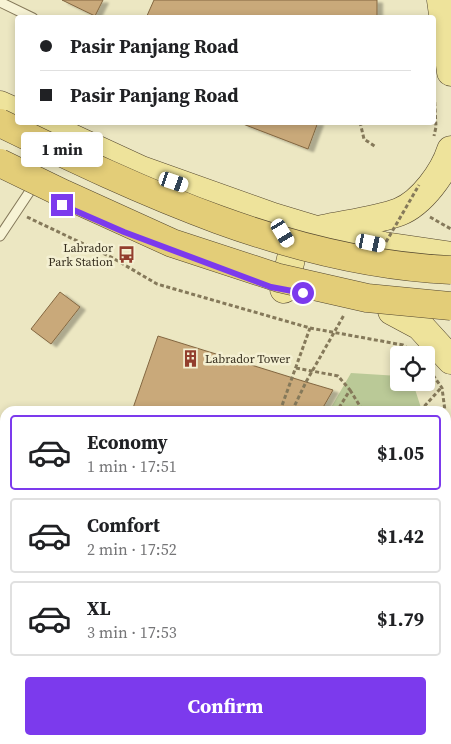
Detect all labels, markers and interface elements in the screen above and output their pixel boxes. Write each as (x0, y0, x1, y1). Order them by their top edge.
text: Pasir Panjang Road (70, 33, 239, 59)
text: Pasir Panjang Road (70, 82, 239, 108)
callout: 1 min (21, 132, 103, 168)
text: 1 min (41, 138, 83, 160)
car (157, 170, 190, 194)
route end (51, 194, 73, 216)
car (268, 216, 297, 250)
car (354, 233, 387, 253)
place label: Labrador Park Station (48, 240, 113, 270)
bus stop icon: Labrador Park Station (117, 245, 137, 265)
route start (292, 282, 314, 304)
map controls (390, 346, 435, 391)
button: locate (390, 346, 435, 391)
building icon: Labrador Tower (181, 349, 201, 369)
place label: Labrador Tower (205, 351, 290, 367)
text: Economy (87, 429, 168, 455)
icon: car (27, 430, 72, 475)
text: $1.05 (377, 440, 424, 466)
text: 1 min · 17:51 (87, 455, 177, 477)
text: Comfort (87, 512, 160, 538)
icon: car (27, 513, 72, 558)
text: $1.42 (377, 523, 424, 549)
text: 2 min · 17:52 (87, 538, 177, 560)
text: XL (87, 595, 110, 621)
icon: car (27, 596, 72, 641)
text: $1.79 (377, 606, 424, 632)
text: 3 min · 17:53 (87, 621, 177, 643)
button: Confirm (25, 677, 426, 735)

